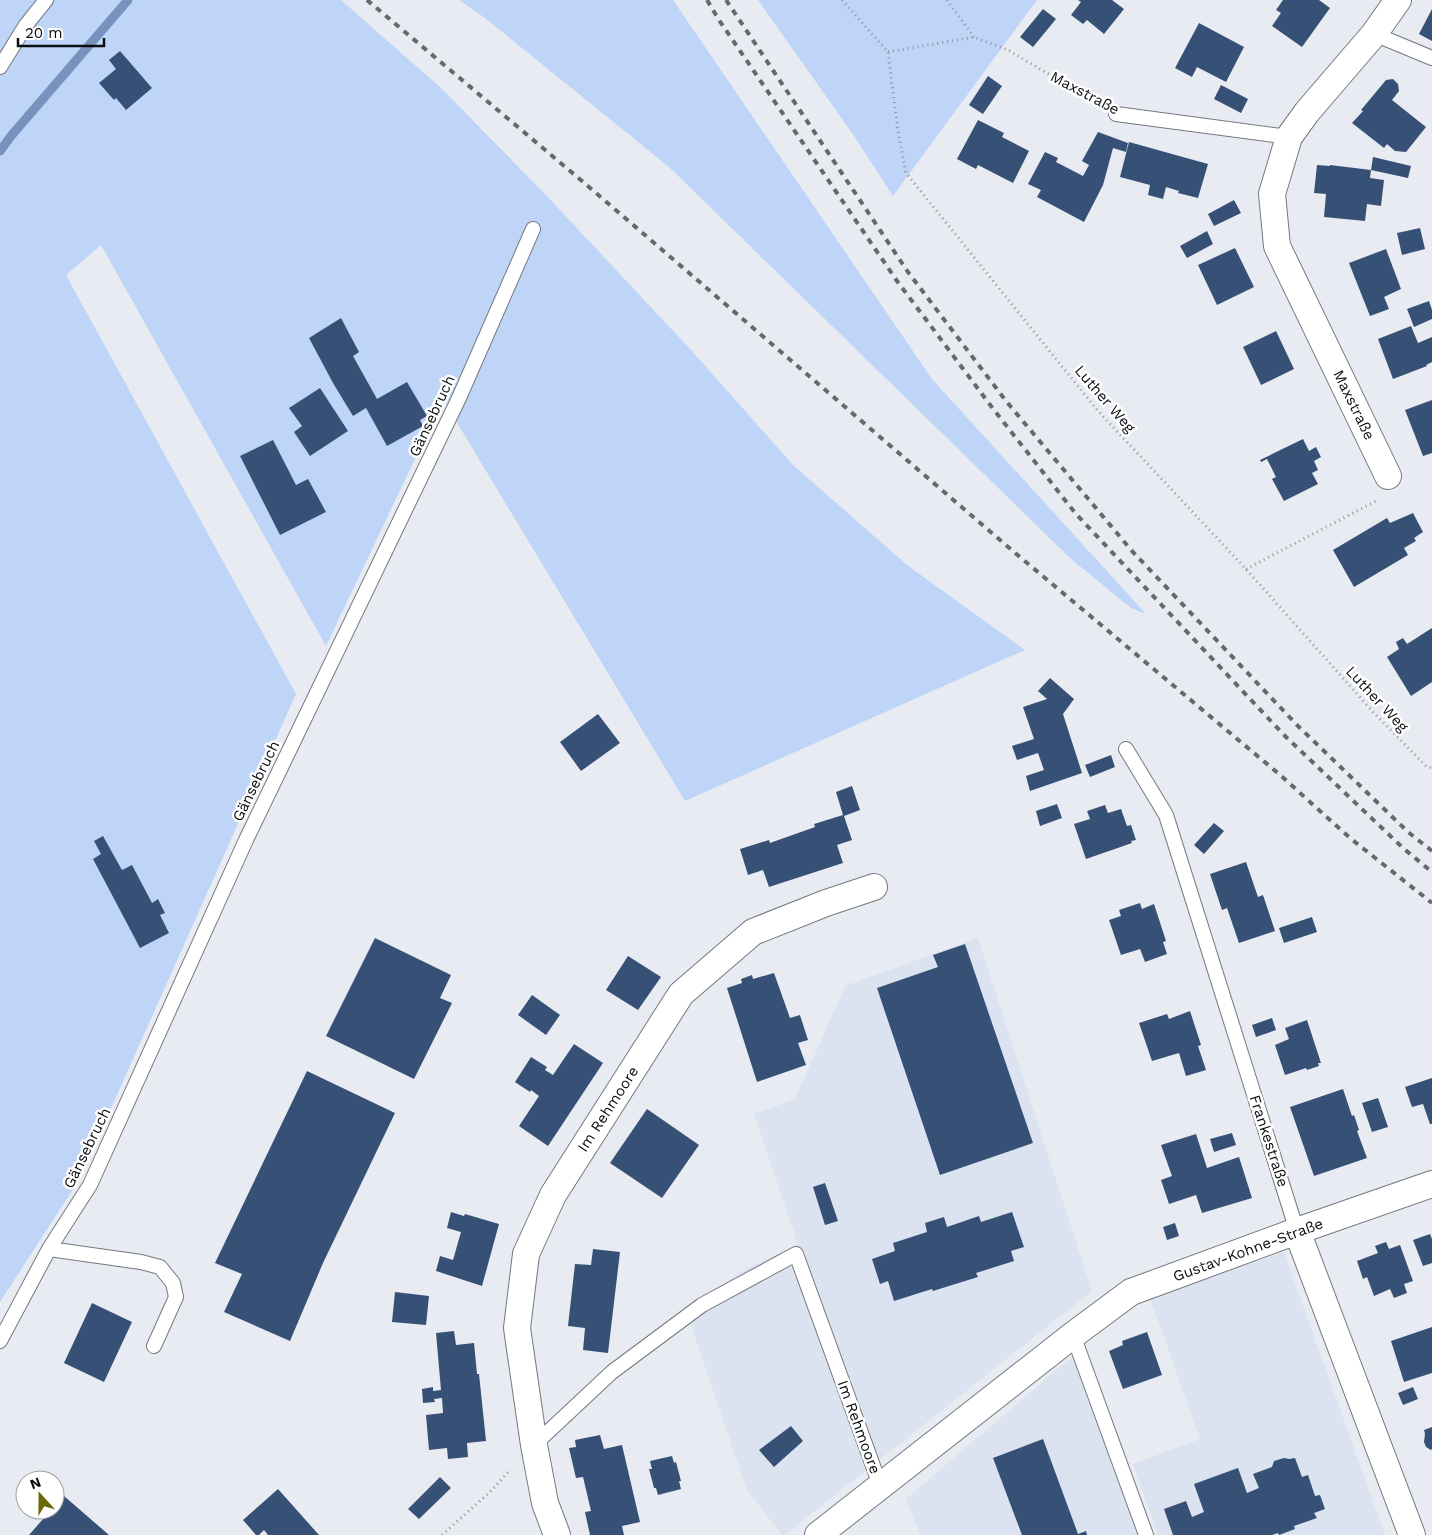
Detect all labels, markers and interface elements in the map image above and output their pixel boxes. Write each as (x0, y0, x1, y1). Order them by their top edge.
scale bar (18, 15, 104, 47)
text: 20 m (25, 24, 63, 42)
street label: Maxstraße (1047, 67, 1123, 119)
street label: Luther Weg (1071, 362, 1139, 436)
street label: Maxstraße (1329, 367, 1379, 443)
street label: Gänsebruch (405, 372, 459, 460)
street label: Luther Weg (1342, 662, 1412, 736)
street label: Gänsebruch (229, 738, 283, 824)
street label: Im Rehmoore (574, 1063, 642, 1155)
street label: Frankestraße (1246, 1093, 1292, 1189)
street label: Gänsebruch (60, 1105, 114, 1191)
street label: Gustav-Kohne-Straße (1170, 1214, 1326, 1286)
street label: Im Rehmoore (834, 1378, 884, 1476)
north arrow (15, 1470, 65, 1520)
text: N (28, 1474, 43, 1492)

